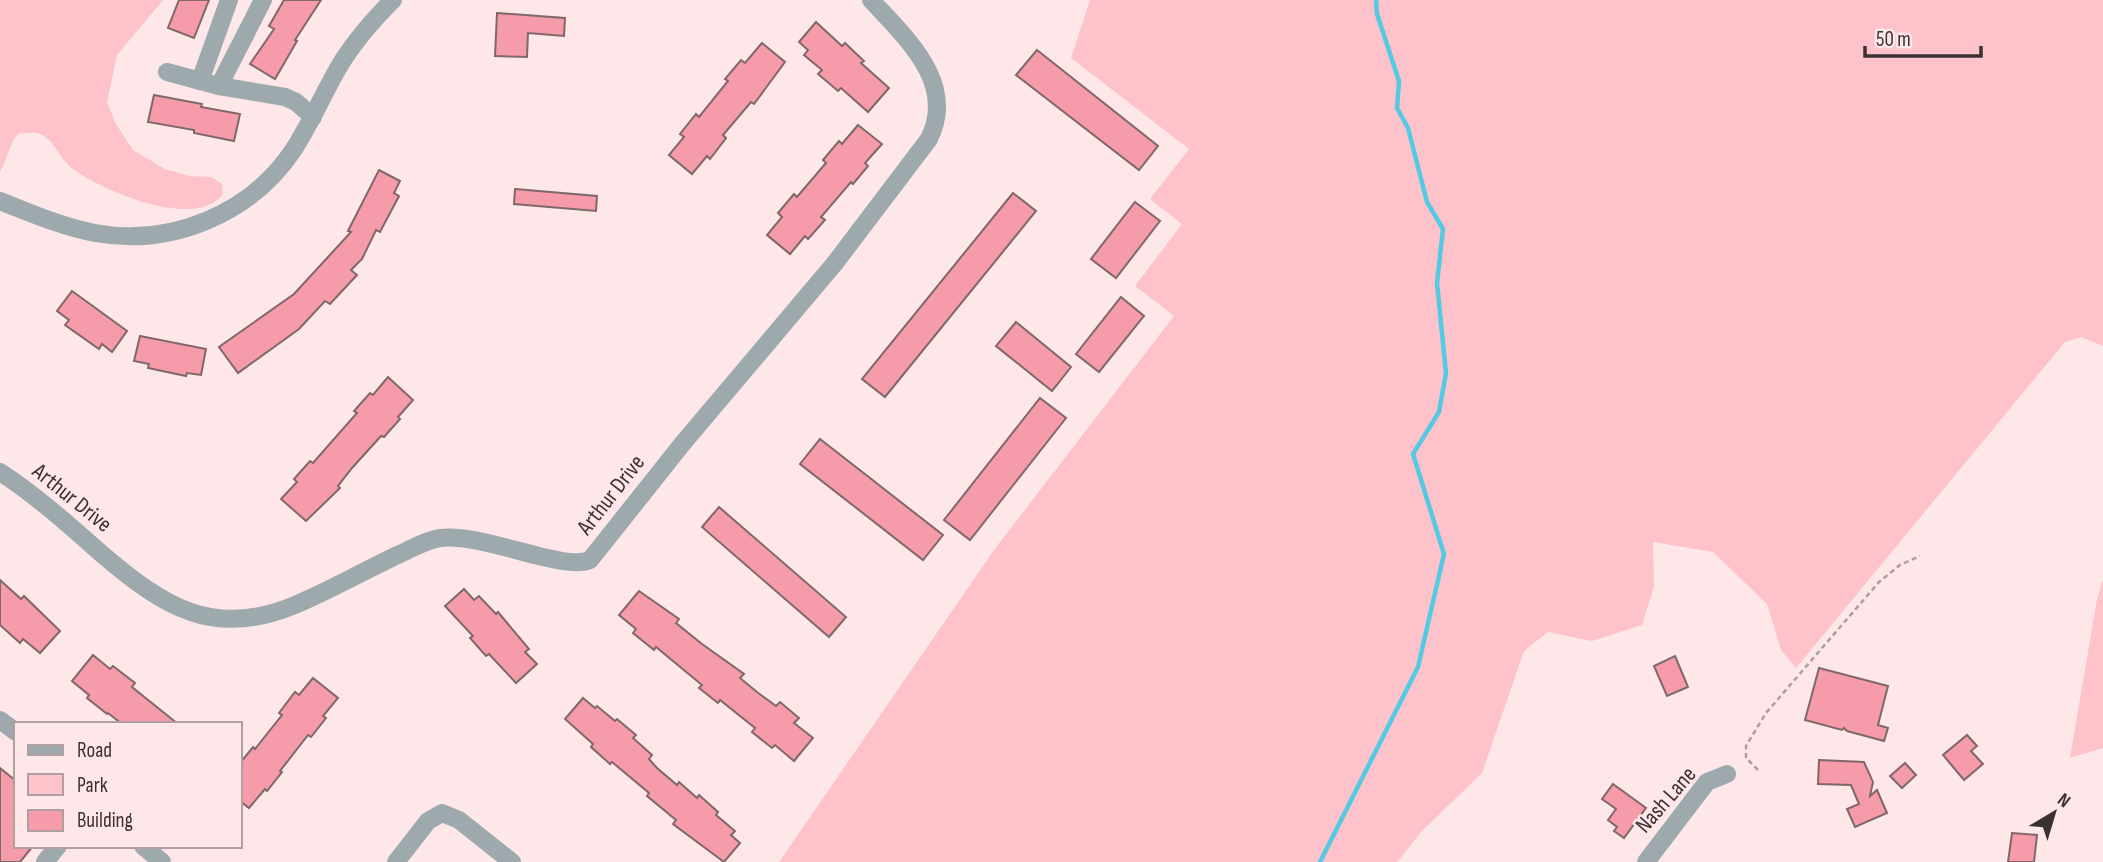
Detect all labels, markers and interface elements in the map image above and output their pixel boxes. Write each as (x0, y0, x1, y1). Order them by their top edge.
scale bar (1865, 14, 1980, 58)
text: 50 m (1876, 27, 1911, 52)
street label: Arthur Drive (570, 449, 651, 541)
street label: Arthur Drive (26, 457, 117, 538)
legend (14, 722, 242, 848)
text: Road (77, 738, 112, 763)
street label: Nash Lane (1630, 761, 1702, 839)
text: Park (77, 773, 108, 798)
north arrow (2019, 778, 2089, 848)
text: N (2052, 789, 2075, 813)
text: Building (77, 808, 133, 833)

